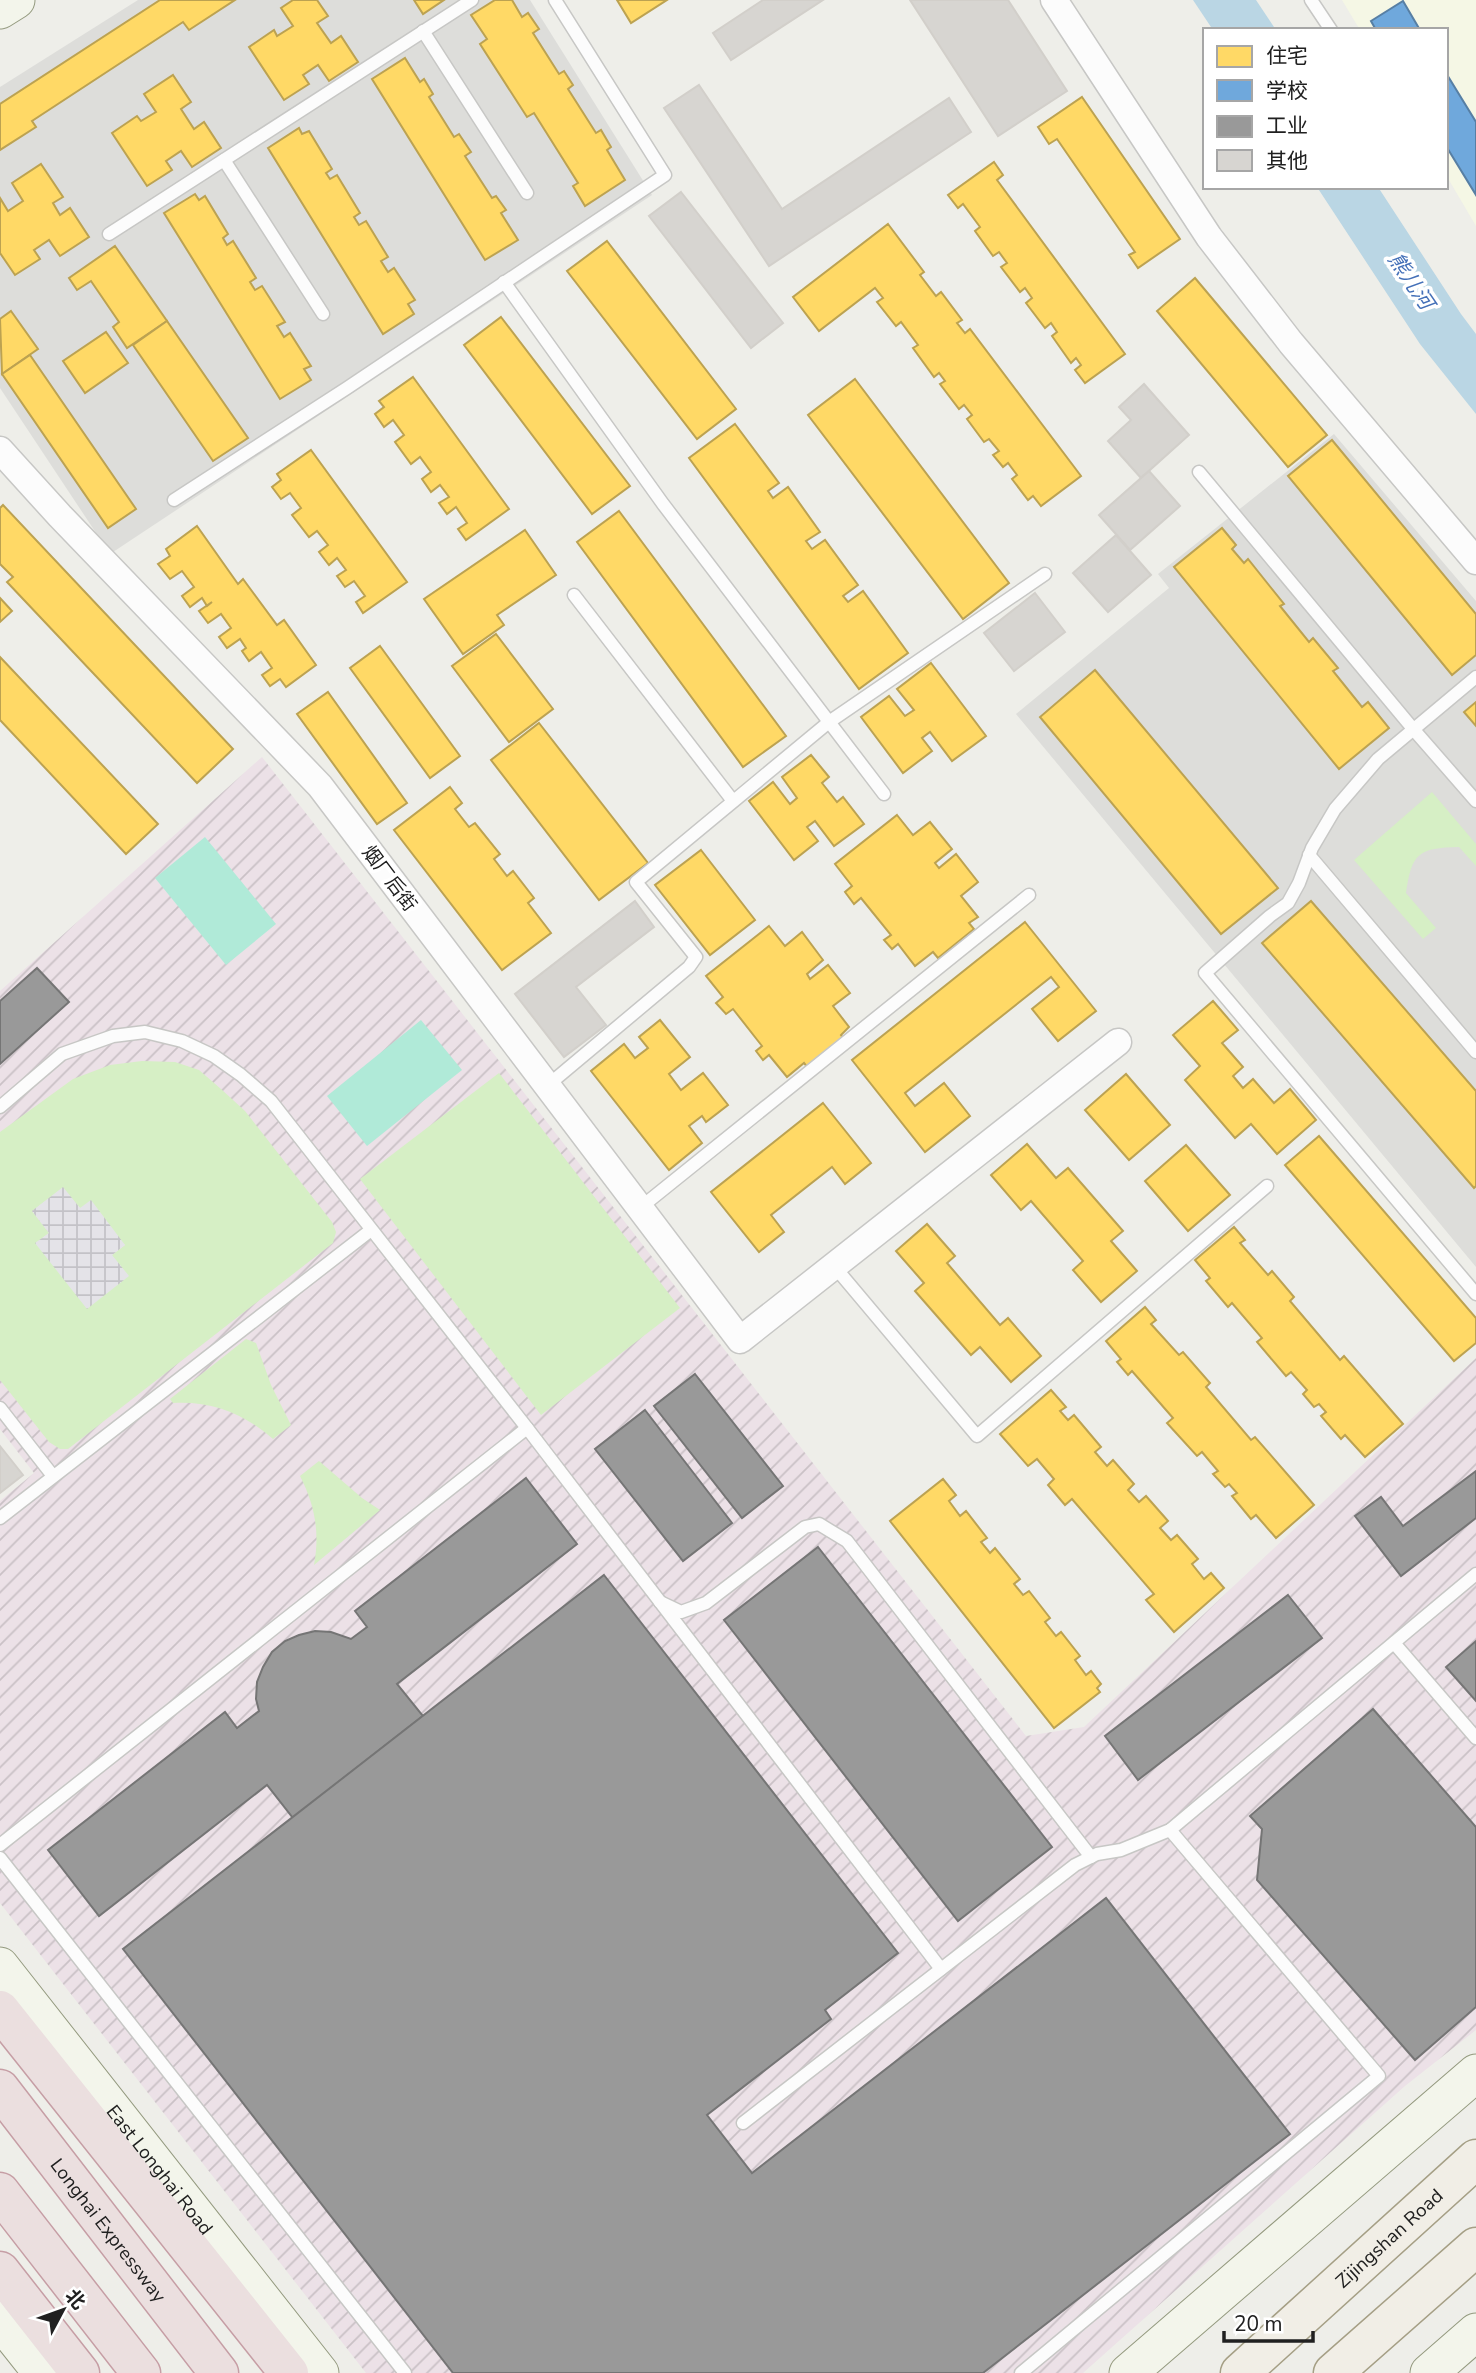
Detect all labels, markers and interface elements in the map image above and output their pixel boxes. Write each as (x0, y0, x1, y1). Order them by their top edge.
legend (1203, 28, 1448, 189)
text: 住宅 (1266, 42, 1308, 70)
text: 学校 (1266, 77, 1308, 105)
text: 工业 (1266, 112, 1308, 140)
text: 其他 (1266, 147, 1308, 175)
water label: 熊儿河 (1382, 247, 1442, 318)
street label: 烟厂后街 (356, 840, 422, 917)
street label: East Longhai Road (100, 2100, 219, 2241)
street label: Longhai Expressway (44, 2153, 172, 2308)
street label: Zijingshan Road (1330, 2183, 1449, 2294)
north arrow (28, 2275, 98, 2345)
text: 北 (59, 2284, 91, 2315)
scale bar (1224, 2300, 1313, 2344)
text: 20 m (1234, 2310, 1283, 2338)

